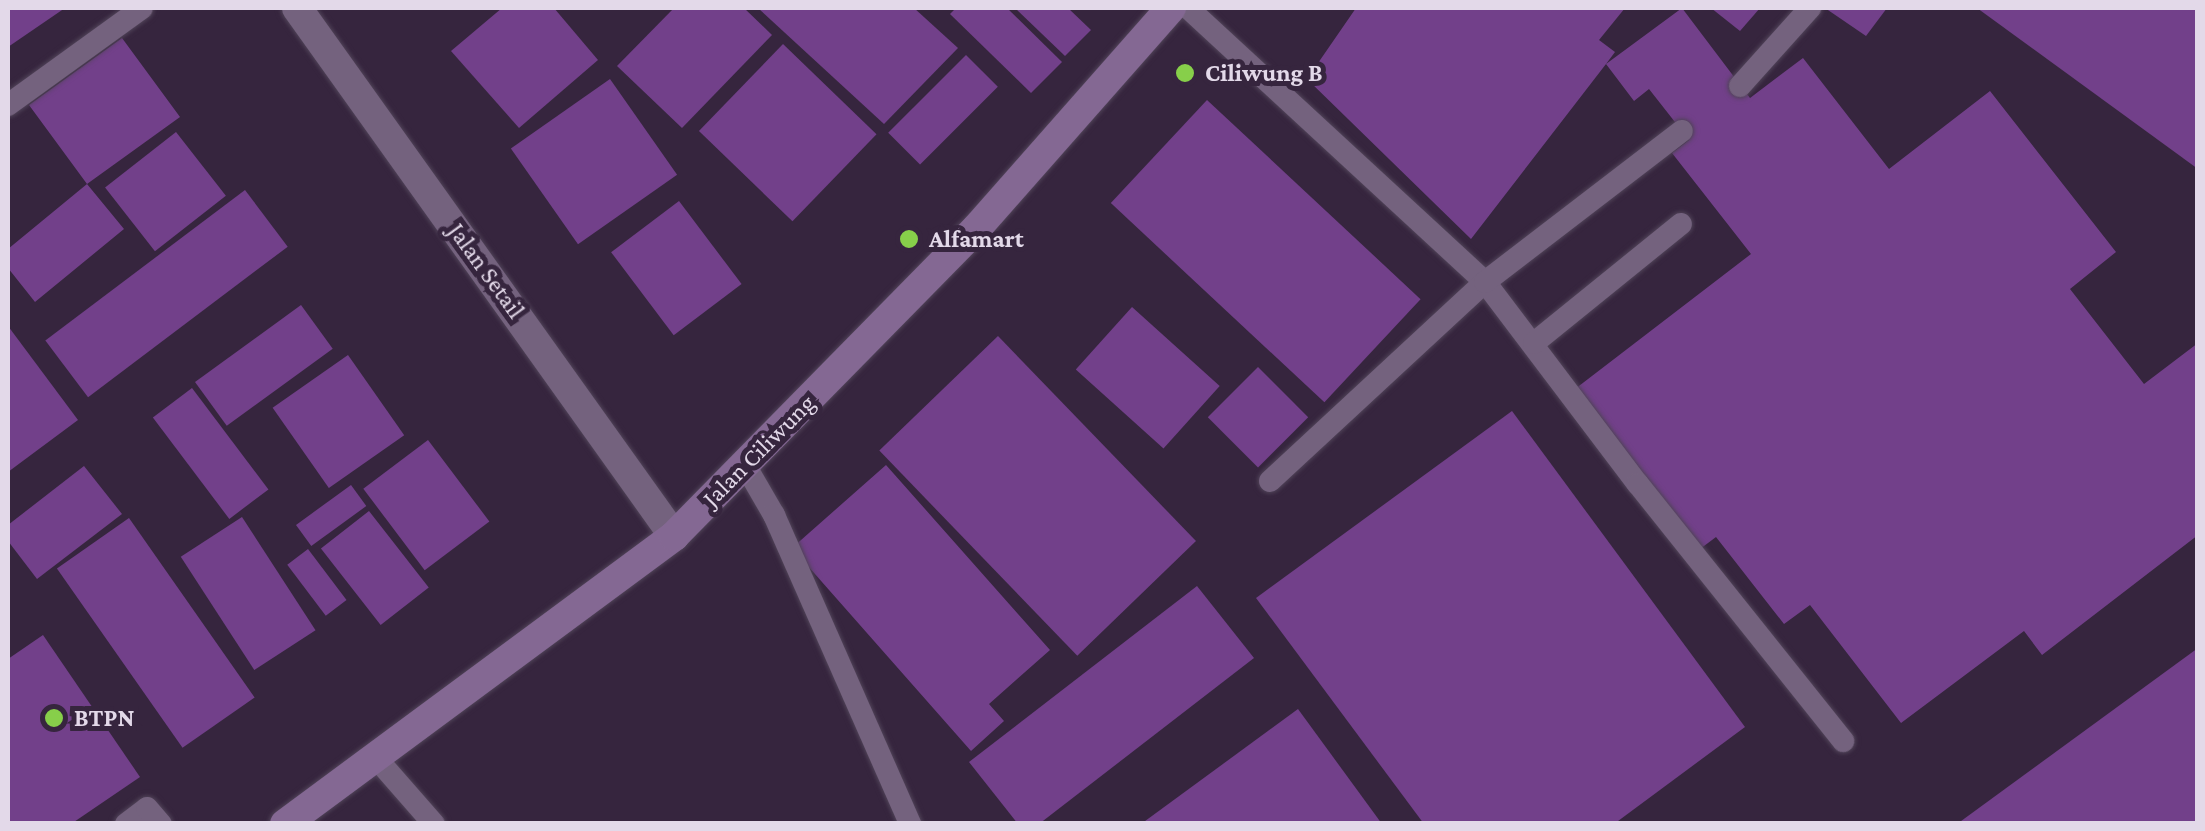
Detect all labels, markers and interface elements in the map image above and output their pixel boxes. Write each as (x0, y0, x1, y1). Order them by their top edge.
place label: Ciliwung B (1205, 58, 1323, 88)
marker: Ciliwung B (1174, 62, 1196, 84)
street label: Jalan Setail (441, 217, 531, 325)
place label: Alfamart (929, 224, 1024, 254)
marker: Alfamart (898, 228, 920, 250)
street label: Jalan Ciliwung (696, 388, 822, 514)
place label: BTPN (74, 703, 134, 733)
marker: BTPN (43, 707, 65, 729)

